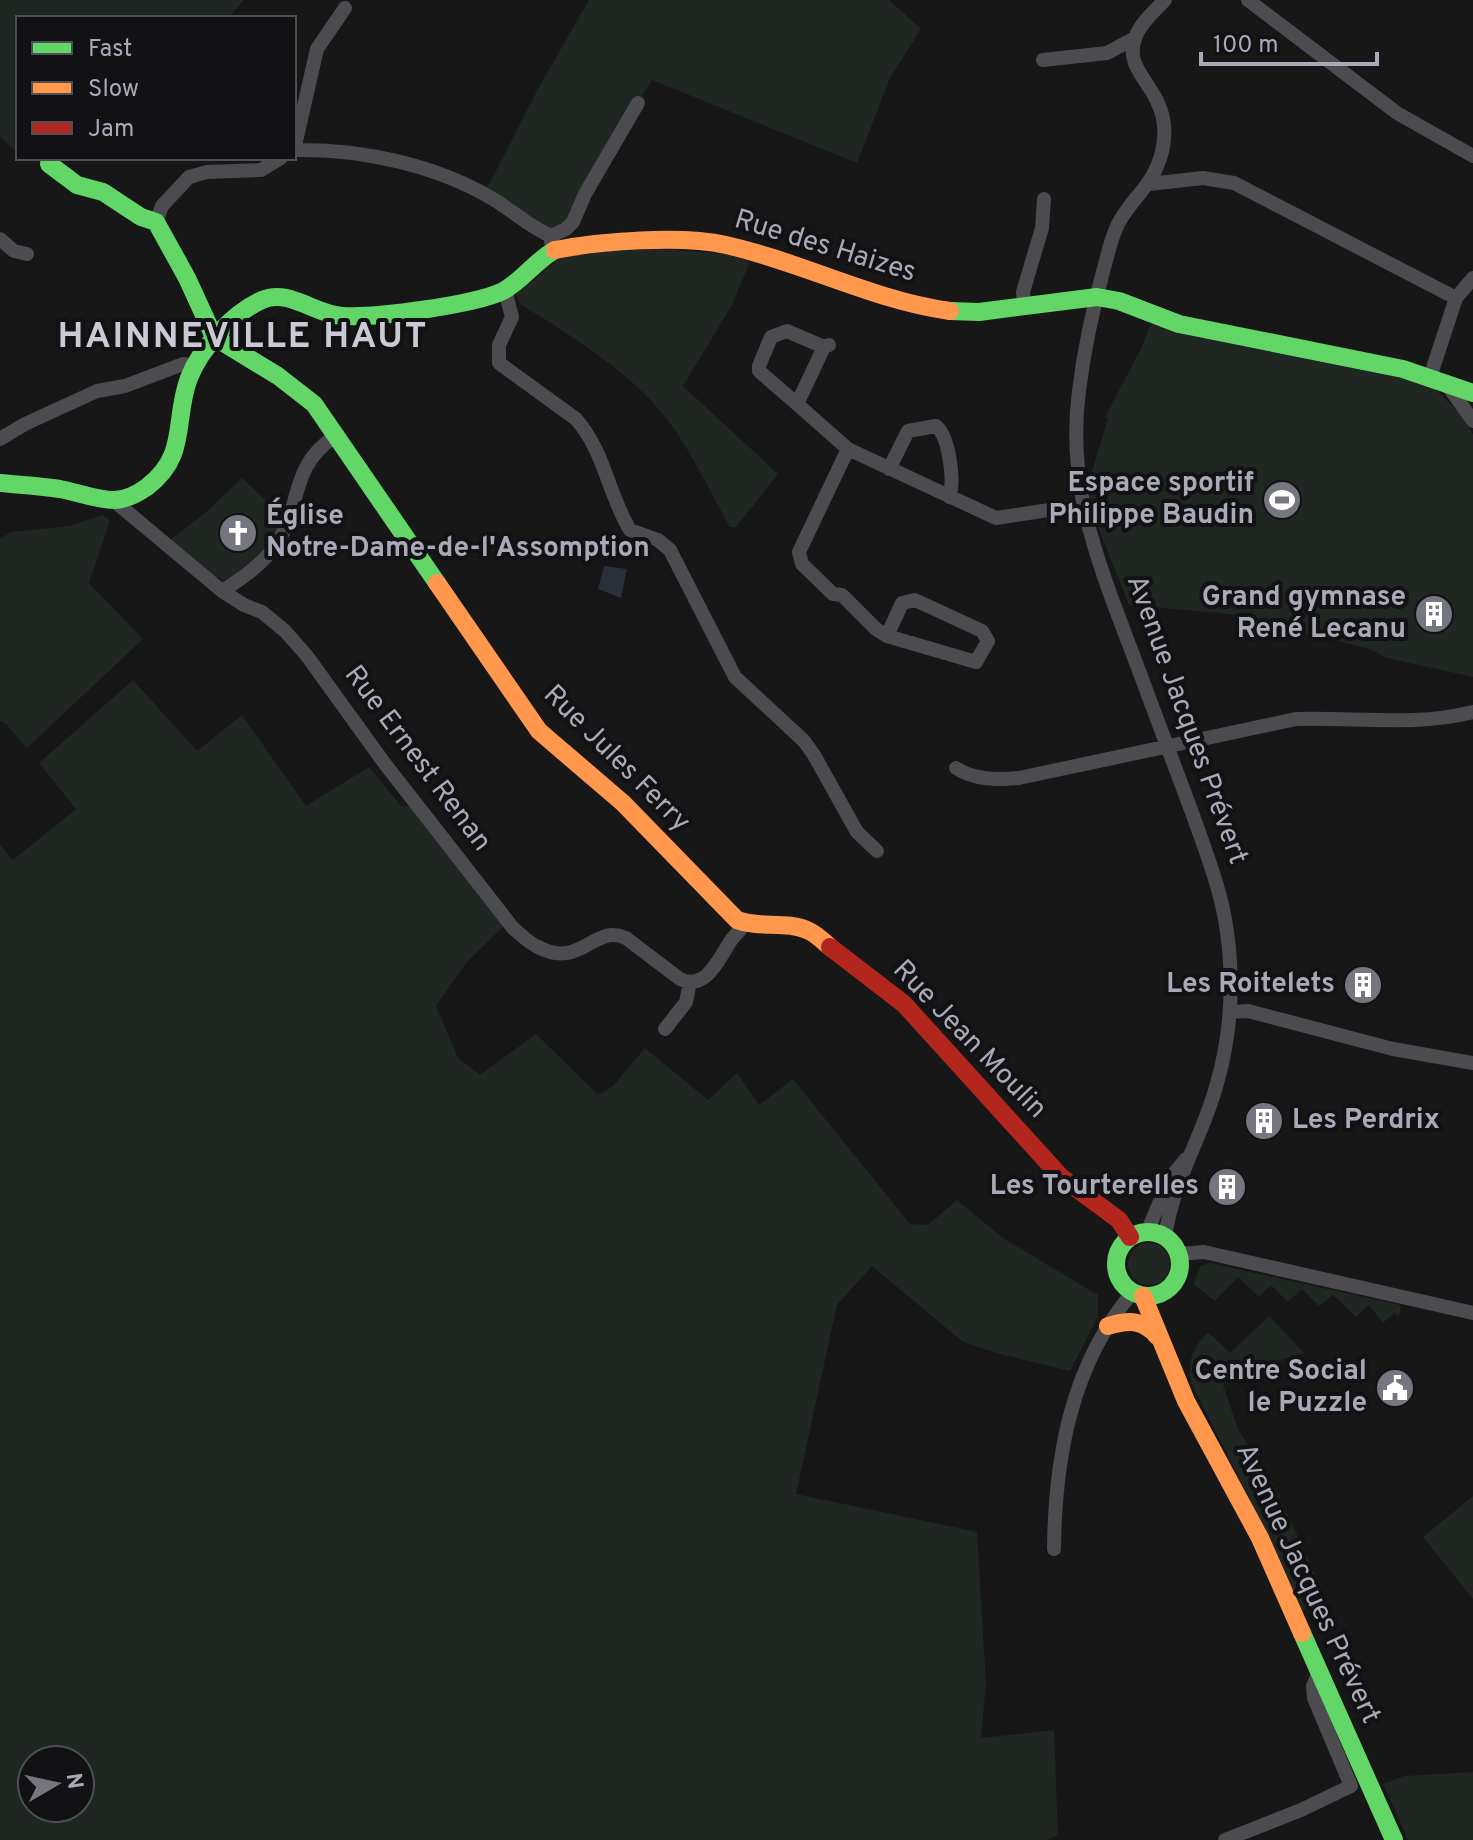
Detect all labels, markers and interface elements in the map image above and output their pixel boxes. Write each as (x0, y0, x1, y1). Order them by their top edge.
legend (16, 16, 296, 160)
scale bar (1201, 16, 1377, 66)
text: 100 m (1213, 31, 1279, 61)
text: Fast (88, 35, 132, 65)
text: Slow (88, 75, 139, 105)
text: Jam (88, 115, 134, 145)
street label: Rue des Haizes (730, 202, 920, 292)
district label: HAINNEVILLE HAUT (57, 315, 429, 361)
place label: Espace sportif Philippe Baudin (1049, 466, 1254, 534)
sports icon: Espace sportif Philippe Baudin (1261, 479, 1303, 521)
place label: Église Notre-Dame-de-l'Assomption (266, 497, 650, 567)
church icon: Église Notre-Dame-de-l'Assomption (217, 512, 259, 554)
street label: Avenue Jacques Prévert (1117, 571, 1255, 869)
place label: Grand gymnase René Lecanu (1202, 580, 1406, 648)
building icon: Grand gymnase René Lecanu (1413, 593, 1455, 635)
street label: Rue Ernest Renan (335, 659, 499, 859)
street label: Rue Jules Ferry (535, 678, 697, 840)
street label: Rue Jean Moulin (884, 953, 1054, 1127)
building icon: Les Roitelets (1342, 964, 1384, 1006)
place label: Les Roitelets (1166, 967, 1335, 1003)
building icon: Les Perdrix (1243, 1100, 1285, 1142)
place label: Les Perdrix (1292, 1103, 1440, 1139)
building icon: Les Tourterelles (1206, 1166, 1248, 1208)
place label: Les Tourterelles (990, 1169, 1199, 1205)
place label: Centre Social le Puzzle (1194, 1354, 1367, 1422)
public building icon: Centre Social le Puzzle (1374, 1367, 1416, 1409)
street label: Avenue Jacques Prévert (1226, 1438, 1388, 1730)
north arrow (16, 1744, 96, 1824)
text: N (59, 1771, 88, 1791)

